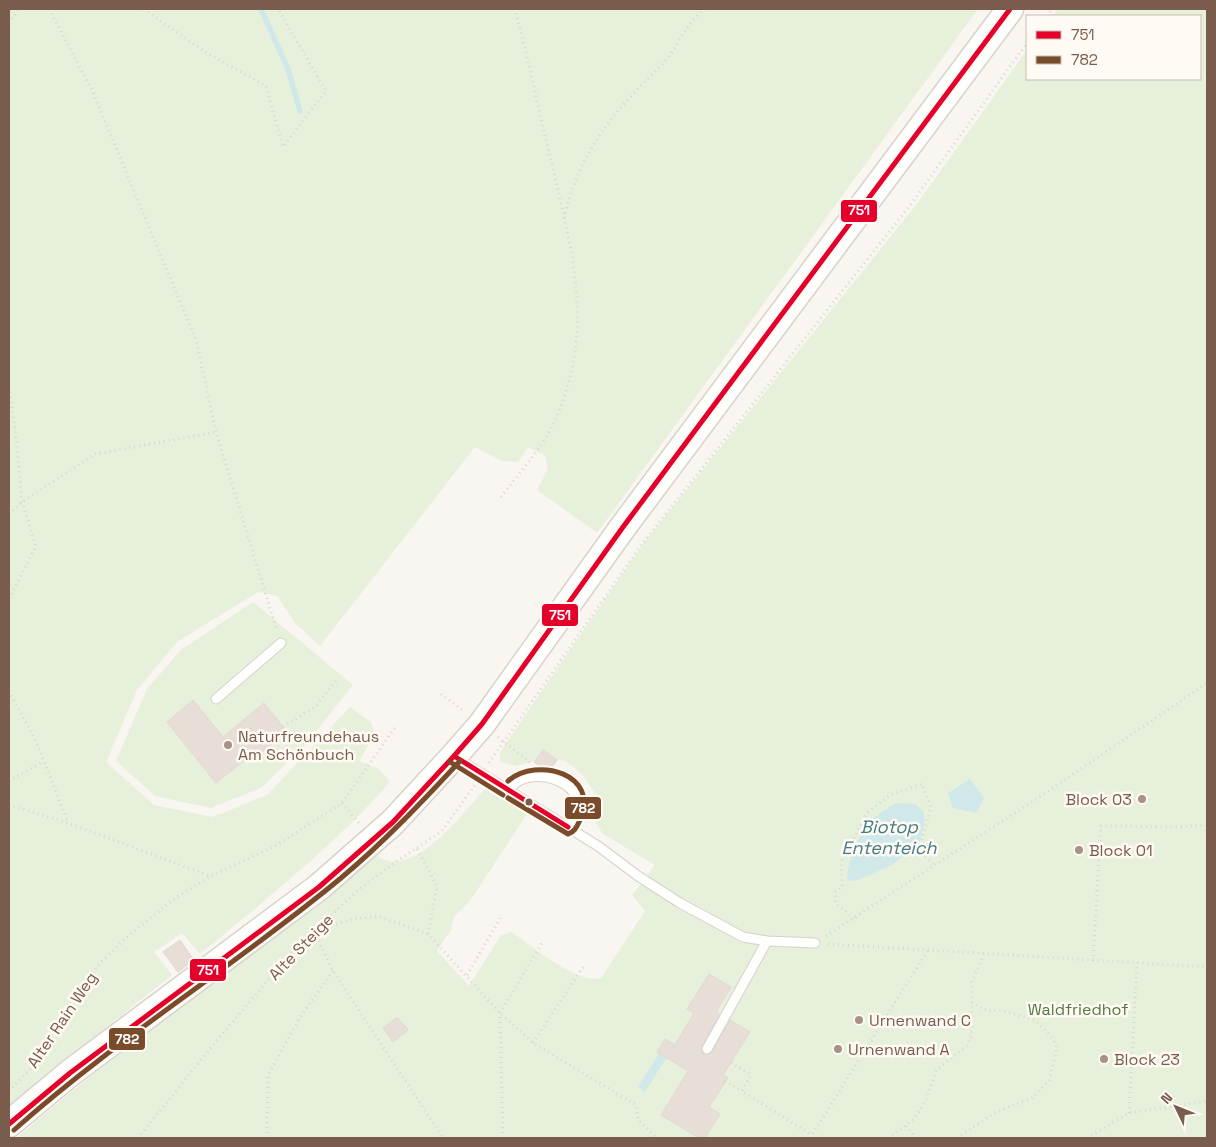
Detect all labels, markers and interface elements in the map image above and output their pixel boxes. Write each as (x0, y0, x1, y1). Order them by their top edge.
legend (1026, 15, 1201, 80)
text: 751 (1071, 25, 1095, 44)
text: 782 (1071, 50, 1098, 69)
line badge: 751 (840, 199, 878, 223)
text: 751 (848, 201, 870, 219)
line badge: 751 (541, 603, 579, 627)
text: 751 (549, 606, 571, 624)
place label: Naturfreundehaus Am Schönbuch (238, 726, 379, 765)
marker: Naturfreundehaus Am Schönbuch (222, 739, 234, 751)
place label: Block 03 (1065, 789, 1132, 810)
marker: Block 03 (1136, 793, 1148, 805)
line badge: 782 (564, 796, 602, 820)
unlabelled marker (524, 797, 534, 807)
text: 782 (571, 799, 595, 817)
water label: Biotop Ententeich (841, 815, 938, 859)
place label: Block 01 (1089, 840, 1153, 861)
marker: Block 01 (1073, 844, 1085, 856)
street label: Alte Steige (264, 909, 338, 985)
line badge: 751 (189, 958, 227, 982)
text: 751 (197, 961, 219, 979)
street label: Alter Rain Weg (22, 968, 102, 1072)
park label: Waldfriedhof (1028, 999, 1128, 1020)
place label: Urnenwand C (869, 1010, 971, 1031)
marker: Urnenwand C (853, 1014, 865, 1026)
line badge: 782 (108, 1027, 146, 1051)
text: 782 (115, 1030, 139, 1048)
place label: Urnenwand A (848, 1039, 950, 1060)
marker: Urnenwand A (832, 1043, 844, 1055)
place label: Block 23 (1114, 1049, 1180, 1070)
marker: Block 23 (1098, 1053, 1110, 1065)
north arrow (1151, 1082, 1201, 1132)
text: N (1157, 1089, 1176, 1108)

